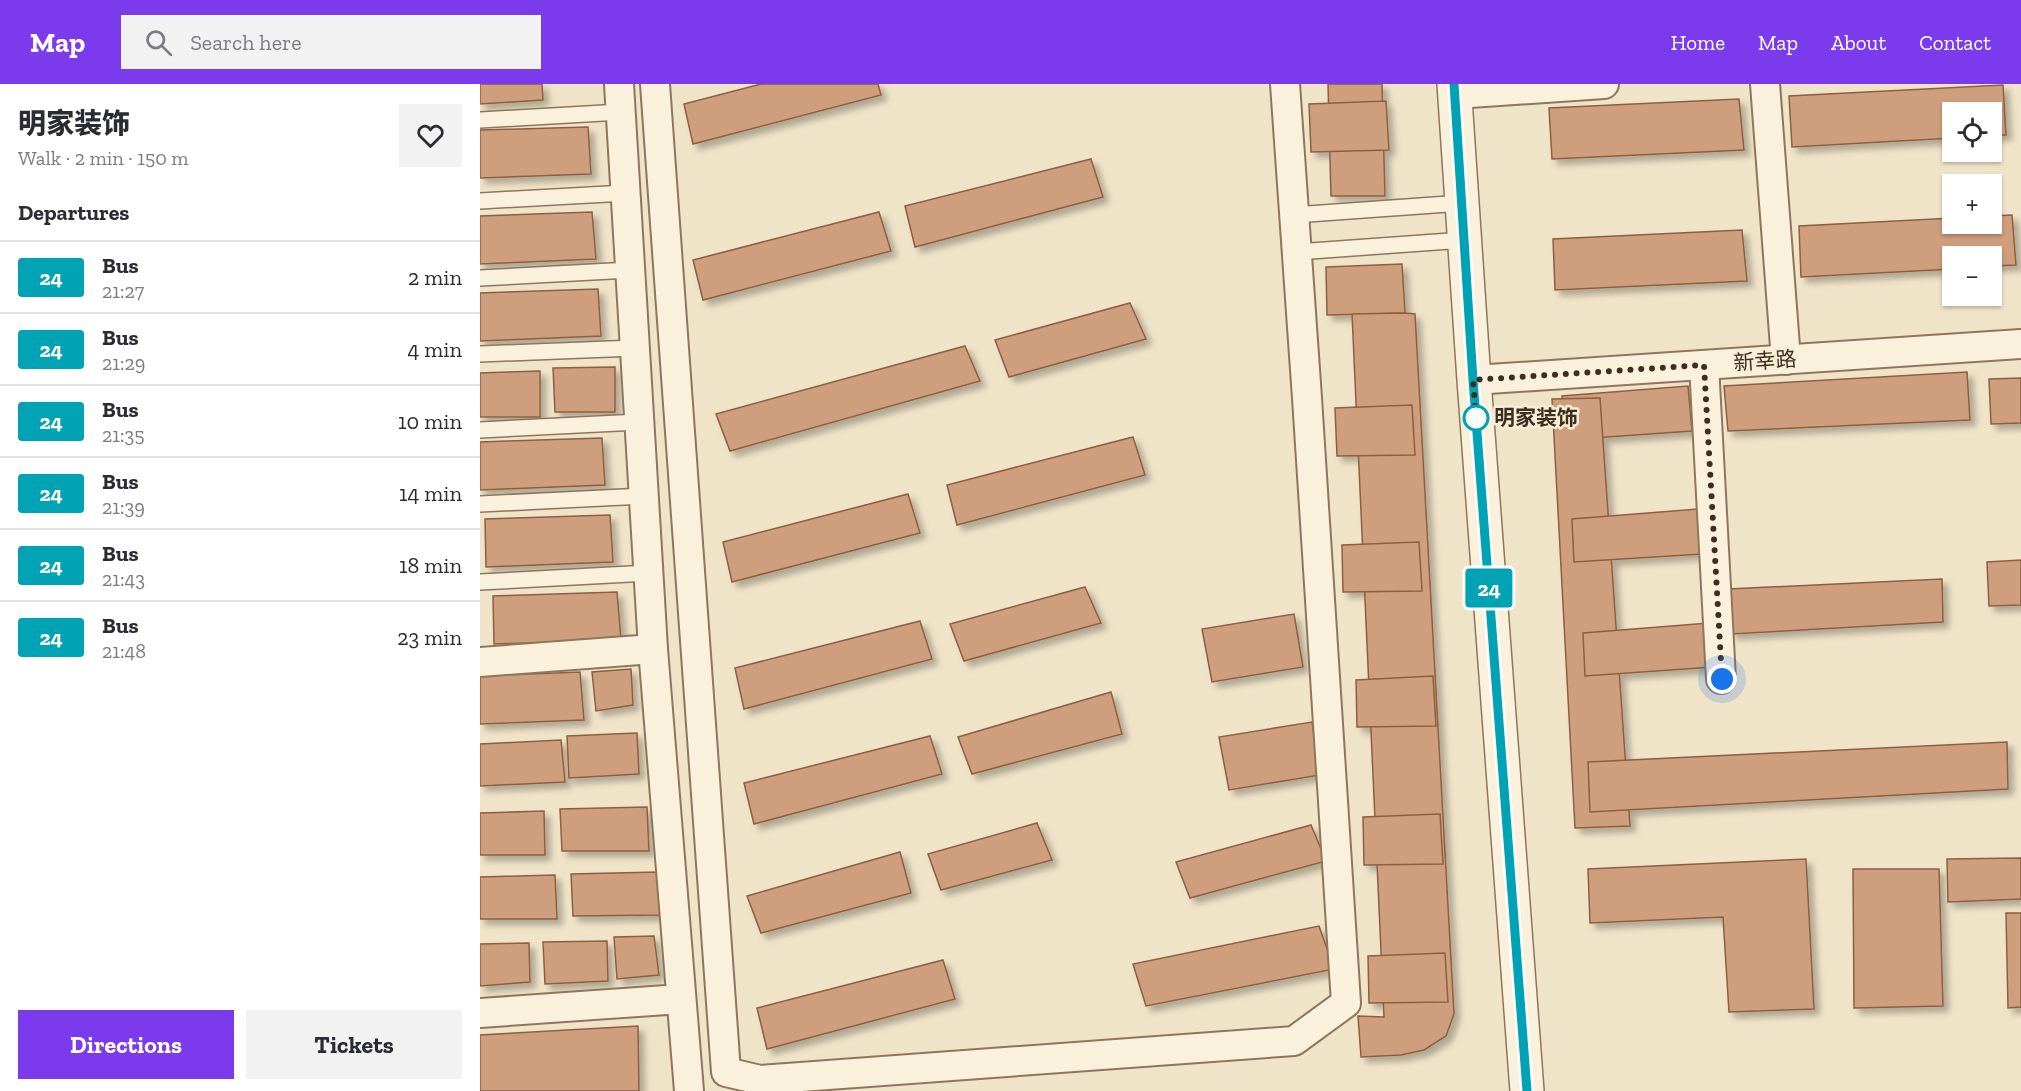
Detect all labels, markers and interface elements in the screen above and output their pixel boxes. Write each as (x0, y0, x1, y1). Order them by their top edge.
search box (121, 15, 541, 69)
text: Map (30, 26, 85, 59)
icon: search (142, 26, 175, 59)
text: Search here (190, 29, 302, 56)
text: Home (1671, 30, 1725, 55)
text: Map (1758, 30, 1798, 55)
text: About (1831, 30, 1886, 55)
text: Contact (1919, 30, 1991, 55)
map controls (1942, 102, 2002, 306)
button: locate (1942, 102, 2002, 162)
button: heart (399, 104, 462, 167)
text: 明家装饰 (18, 107, 130, 140)
text: Walk · 2 min · 150 m (18, 146, 189, 170)
button: + (1942, 174, 2002, 234)
text: Departures (18, 199, 129, 226)
button: − (1942, 246, 2002, 306)
text: Bus (102, 252, 139, 279)
text: 2 min (408, 264, 462, 291)
text: 24 (39, 265, 63, 290)
text: 21:27 (102, 279, 144, 303)
text: Bus (102, 324, 139, 351)
text: 4 min (407, 336, 462, 363)
text: 24 (39, 337, 63, 362)
street label: 新幸路 (1733, 346, 1797, 375)
text: 21:29 (102, 351, 145, 375)
text: Bus (102, 396, 139, 423)
marker: 明家装饰 (1463, 405, 1489, 431)
place label: 明家装饰 (1494, 405, 1578, 430)
text: 10 min (398, 408, 462, 435)
text: 24 (39, 409, 63, 434)
text: 21:35 (102, 423, 145, 447)
text: Bus (102, 468, 139, 495)
text: 14 min (399, 480, 462, 507)
text: 24 (39, 481, 63, 506)
text: 21:39 (102, 495, 145, 519)
text: Bus (102, 540, 139, 567)
text: 18 min (399, 552, 462, 579)
text: 24 (39, 553, 63, 578)
text: 21:43 (102, 567, 145, 591)
line badge: 24 (1462, 568, 1516, 608)
text: 24 (1477, 576, 1501, 601)
text: Bus (102, 612, 139, 639)
text: 23 min (397, 624, 462, 651)
text: 24 (39, 625, 63, 650)
text: 21:48 (102, 639, 146, 663)
your location (1707, 664, 1737, 694)
button: Directions (18, 1010, 234, 1079)
button: Tickets (246, 1010, 462, 1079)

